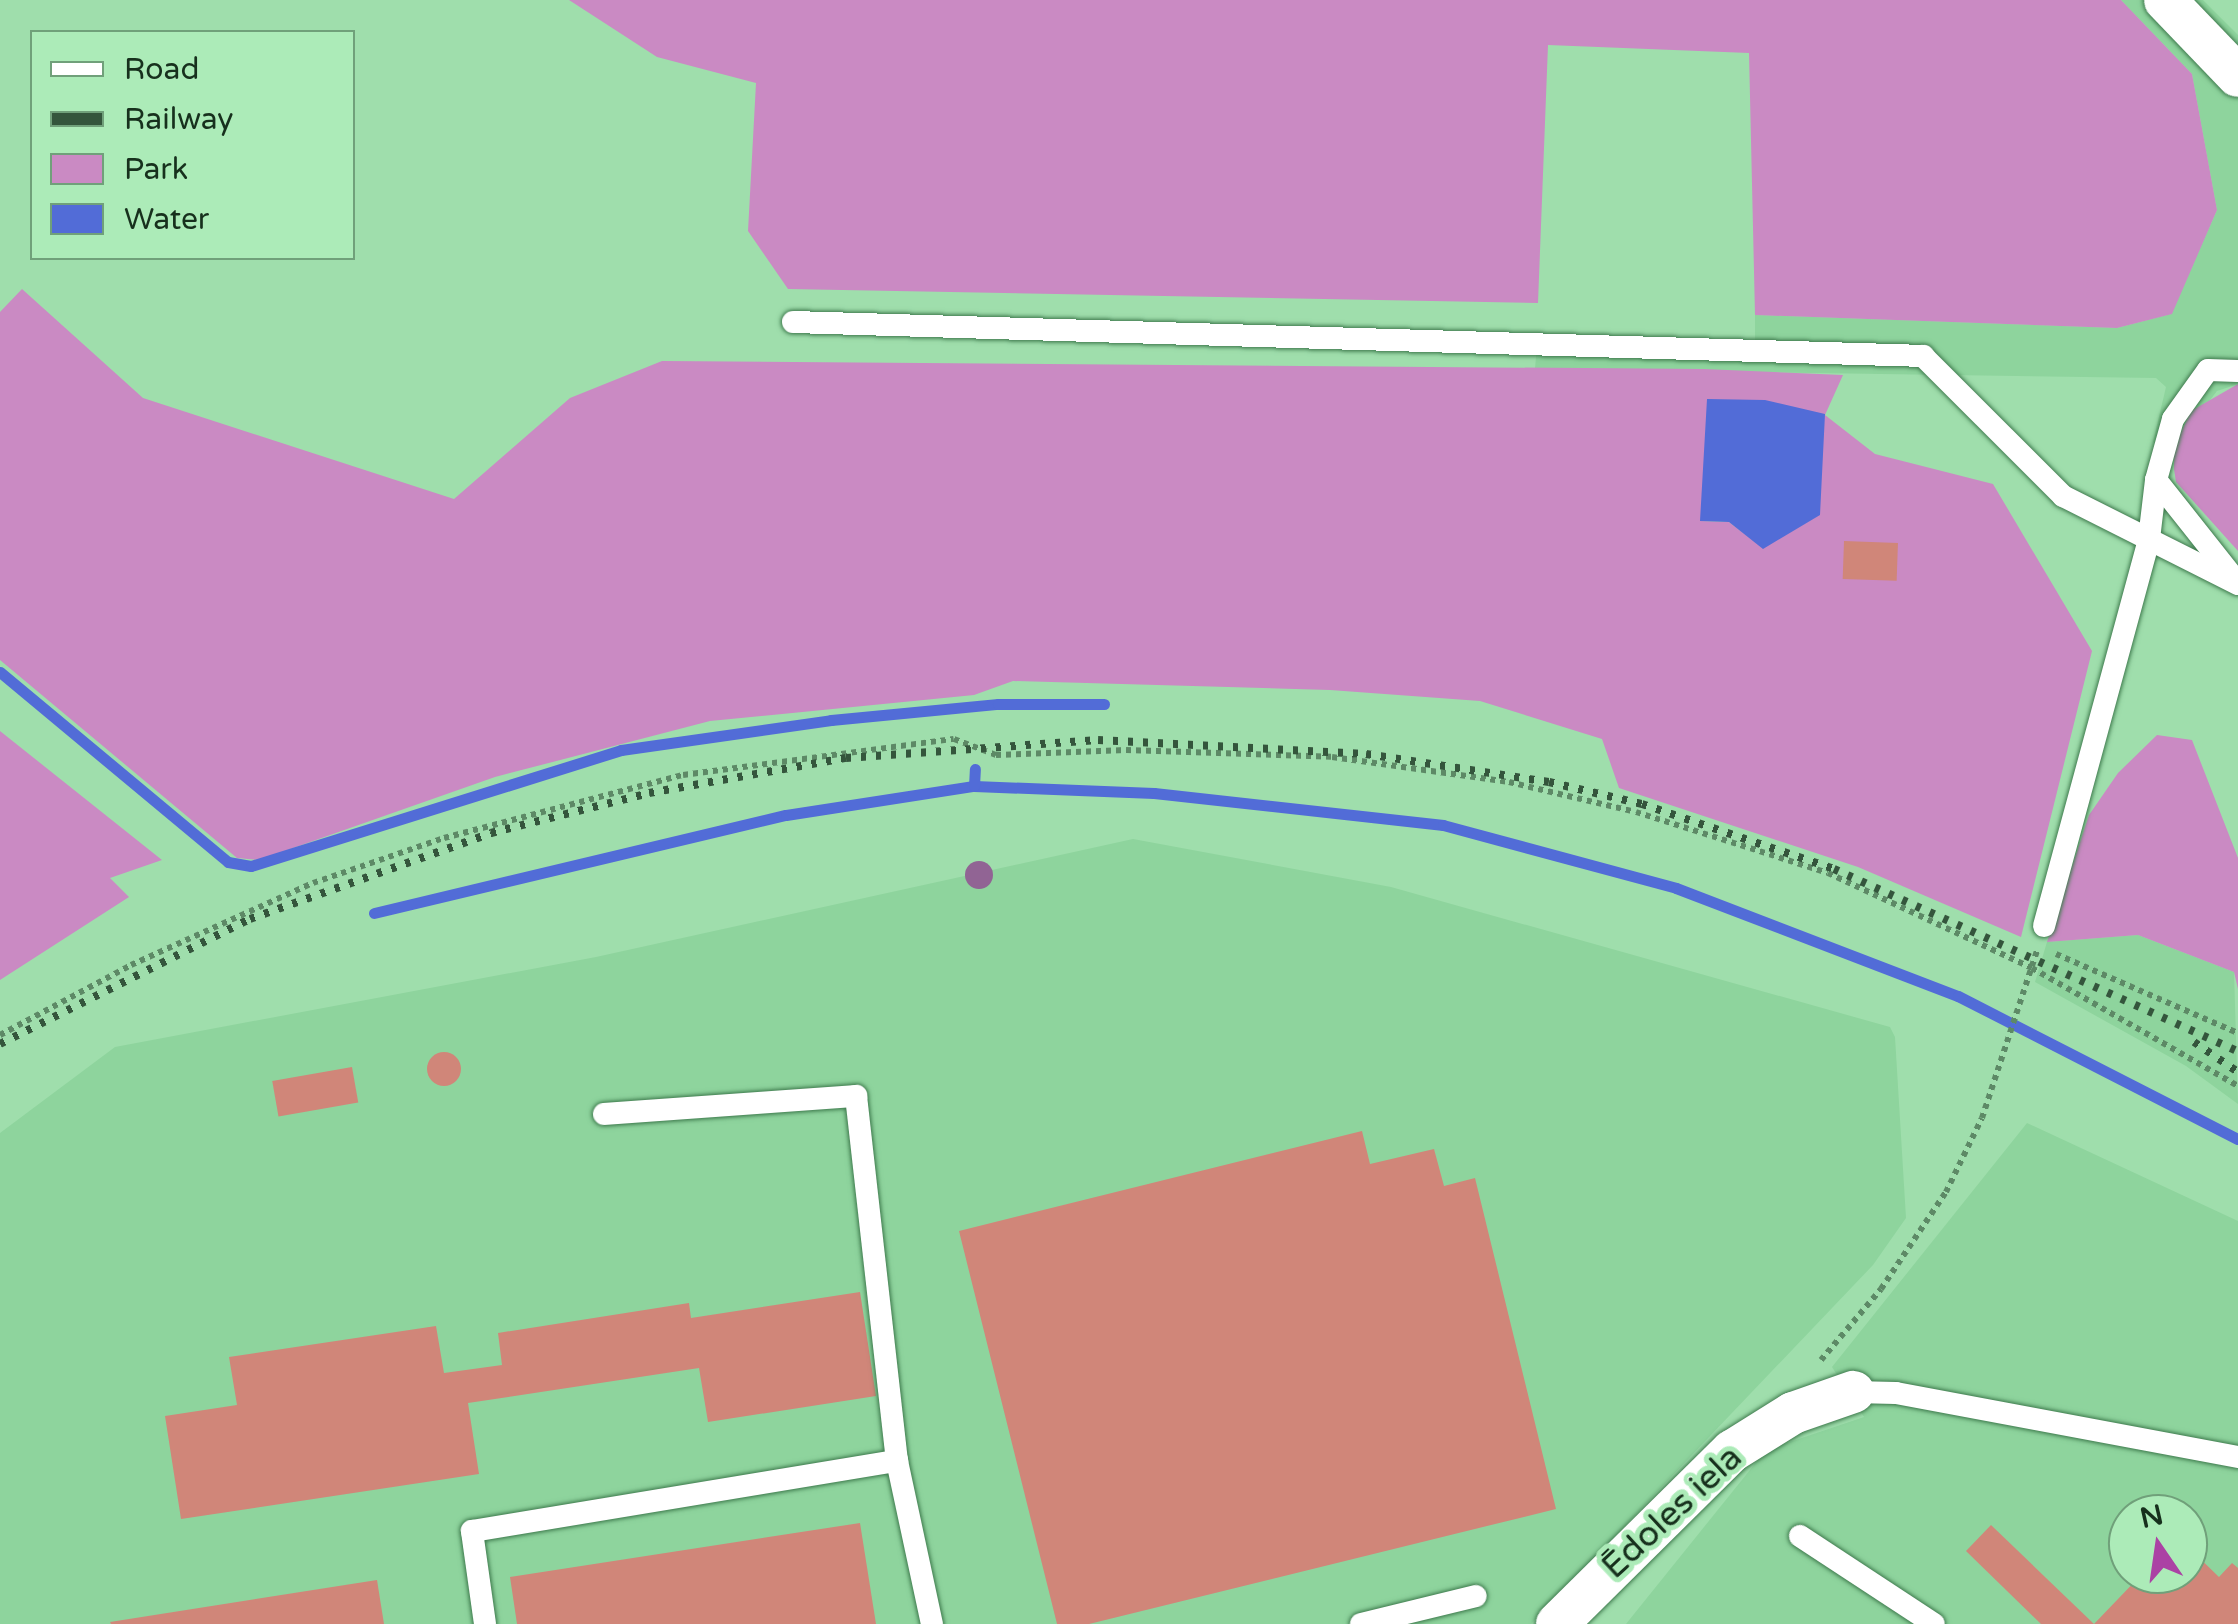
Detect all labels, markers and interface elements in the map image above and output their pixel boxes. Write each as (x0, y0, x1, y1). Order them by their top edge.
legend (30, 30, 355, 260)
text: Road (124, 51, 199, 88)
text: Railway (124, 101, 233, 138)
text: Park (124, 151, 188, 188)
text: Water (124, 201, 209, 238)
street label: Ēdoles iela (1593, 1436, 1751, 1588)
north arrow (2108, 1494, 2208, 1594)
text: N (2137, 1498, 2166, 1536)

